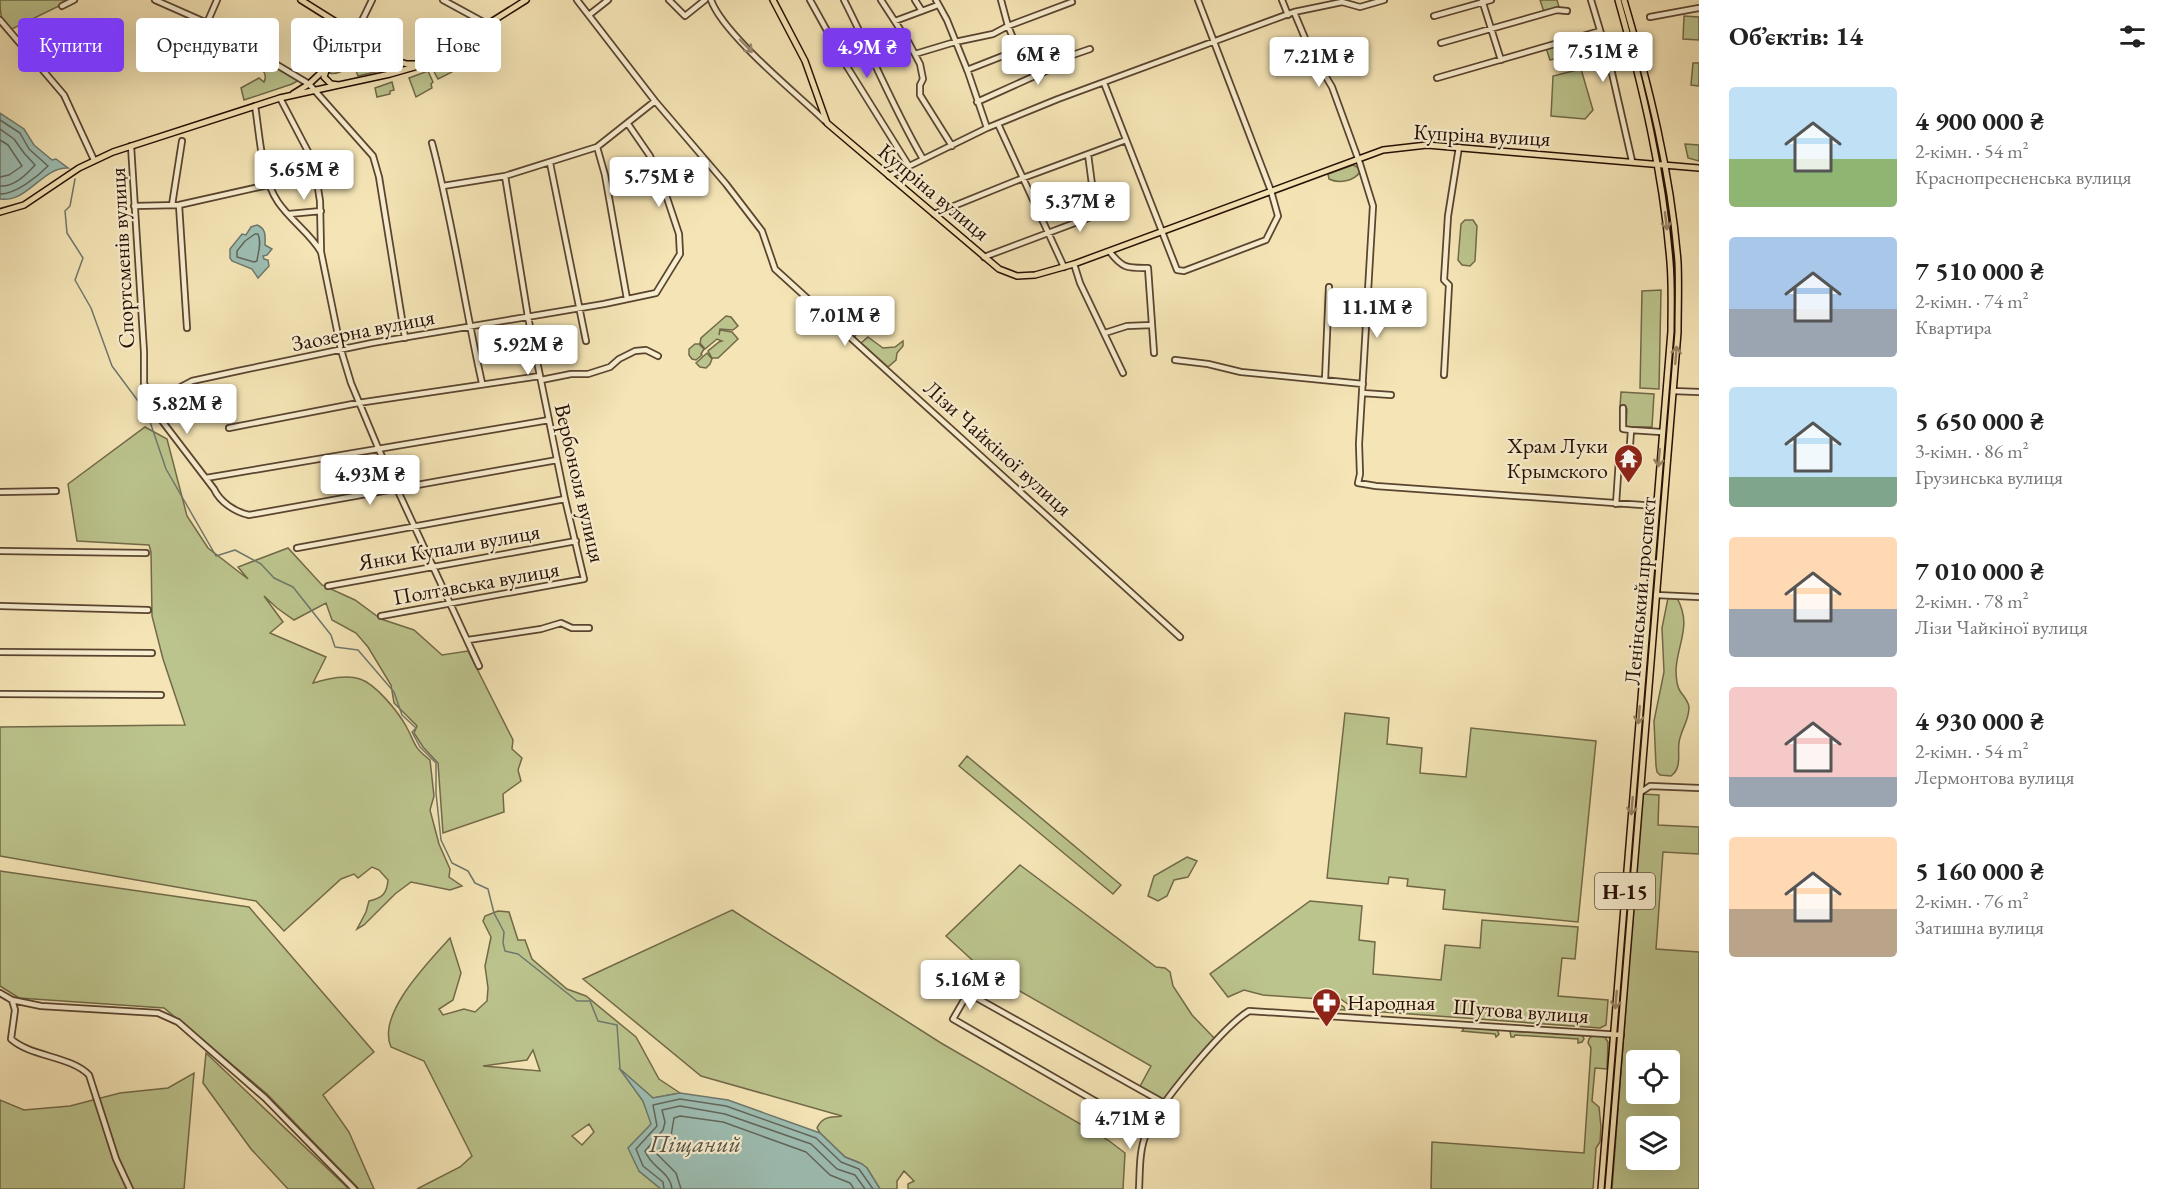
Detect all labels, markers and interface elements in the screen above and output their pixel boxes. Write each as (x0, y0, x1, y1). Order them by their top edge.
chip: Купити (18, 18, 124, 72)
chip: Орендувати (136, 18, 279, 72)
chip: Фільтри (291, 18, 403, 72)
chip: Нове (415, 18, 501, 72)
text: Об’єктів: 14 (1729, 19, 1863, 53)
icon: filters (2116, 20, 2149, 53)
pin: 4.9M ₴ (818, 28, 916, 79)
pin: 7.51M ₴ (1548, 32, 1658, 83)
text: 4.9M ₴ (837, 34, 897, 60)
pin: 6M ₴ (1002, 35, 1074, 86)
pin: 7.21M ₴ (1264, 37, 1374, 88)
one-way arrow (739, 38, 753, 53)
text: 7.51M ₴ (1568, 38, 1638, 64)
text: 6M ₴ (1016, 41, 1060, 67)
text: 7.21M ₴ (1284, 43, 1354, 69)
text: 4 900 000 ₴ (1915, 104, 2044, 138)
icon: home (1777, 111, 1849, 183)
street label: Купріна вулиця (1413, 117, 1551, 153)
street label: Купріна вулиця (872, 137, 996, 247)
text: 2-кімн. · 54 m² (1915, 138, 2029, 164)
pin: 5.65M ₴ (249, 150, 359, 201)
text: 5.65M ₴ (269, 156, 339, 182)
pin: 5.75M ₴ (604, 157, 714, 208)
text: 5.75M ₴ (624, 163, 694, 189)
text: Краснопресненська вулиця (1915, 164, 2132, 190)
street label: Спортсменів вулиця (103, 167, 141, 349)
pin: 5.37M ₴ (1025, 182, 1135, 233)
text: 5.37M ₴ (1045, 188, 1115, 214)
one-way arrow (1660, 211, 1671, 231)
text: 7 510 000 ₴ (1915, 254, 2044, 288)
icon: home (1777, 261, 1849, 333)
pin: 11.1M ₴ (1322, 288, 1432, 339)
text: 2-кімн. · 74 m² (1915, 288, 2029, 314)
text: 11.1M ₴ (1342, 294, 1412, 320)
pin: 7.01M ₴ (790, 296, 900, 347)
street label: Заозерна вулиця (289, 302, 437, 358)
text: 7.01M ₴ (810, 302, 880, 328)
text: Квартира (1915, 314, 1992, 340)
pin: 5.92M ₴ (473, 325, 583, 376)
text: 5.92M ₴ (493, 331, 563, 357)
one-way arrow (1671, 345, 1682, 365)
street label: Лізи Чайкіної вулиця (918, 374, 1079, 523)
pin: 5.82M ₴ (132, 384, 242, 435)
text: 5.82M ₴ (152, 390, 222, 416)
street label: Вербоноля вулиця (548, 401, 612, 565)
text: 5 650 000 ₴ (1915, 404, 2044, 438)
icon: home (1777, 411, 1849, 483)
place label: Храм Луки Крымского (1506, 431, 1608, 485)
text: 3-кімн. · 86 m² (1915, 438, 2029, 464)
temple icon: Храм Луки Крымского (1613, 442, 1645, 484)
one-way arrow (1654, 447, 1665, 467)
pin: 4.93M ₴ (315, 455, 425, 506)
text: 4.93M ₴ (335, 461, 405, 487)
text: Грузинська вулиця (1915, 464, 2063, 490)
street label: Ленінський проспект (1617, 496, 1663, 686)
street label: Янки Купали вулиця (355, 517, 542, 577)
street label: Полтавська вулиця (391, 554, 562, 612)
text: 7 010 000 ₴ (1915, 554, 2044, 588)
icon: home (1777, 561, 1849, 633)
text: 2-кімн. · 78 m² (1915, 588, 2029, 614)
text: Лізи Чайкіної вулиця (1915, 614, 2088, 640)
one-way arrow (1633, 704, 1644, 724)
text: 4 930 000 ₴ (1915, 704, 2044, 738)
icon: home (1777, 711, 1849, 783)
text: 2-кімн. · 54 m² (1915, 738, 2029, 764)
text: Лермонтова вулиця (1915, 764, 2074, 790)
one-way arrow (1626, 795, 1637, 815)
text: 5 160 000 ₴ (1915, 854, 2044, 888)
icon: home (1777, 861, 1849, 933)
road number: Н-15 (1595, 873, 1655, 909)
text: 2-кімн. · 76 m² (1915, 888, 2029, 914)
text: Затишна вулиця (1915, 914, 2044, 940)
pin: 5.16M ₴ (915, 960, 1025, 1011)
text: 5.16M ₴ (935, 966, 1005, 992)
pharmacy icon: Народная (1310, 986, 1342, 1028)
place label: Народная (1347, 988, 1436, 1017)
one-way arrow (1610, 990, 1621, 1009)
street label: Шутова вулиця (1452, 992, 1590, 1030)
map controls (1626, 1050, 1680, 1170)
button: locate (1626, 1050, 1680, 1104)
pin: 4.71M ₴ (1075, 1099, 1185, 1150)
text: 4.71M ₴ (1095, 1105, 1165, 1131)
button: layers (1626, 1116, 1680, 1170)
water label: Піщаний (648, 1128, 741, 1159)

